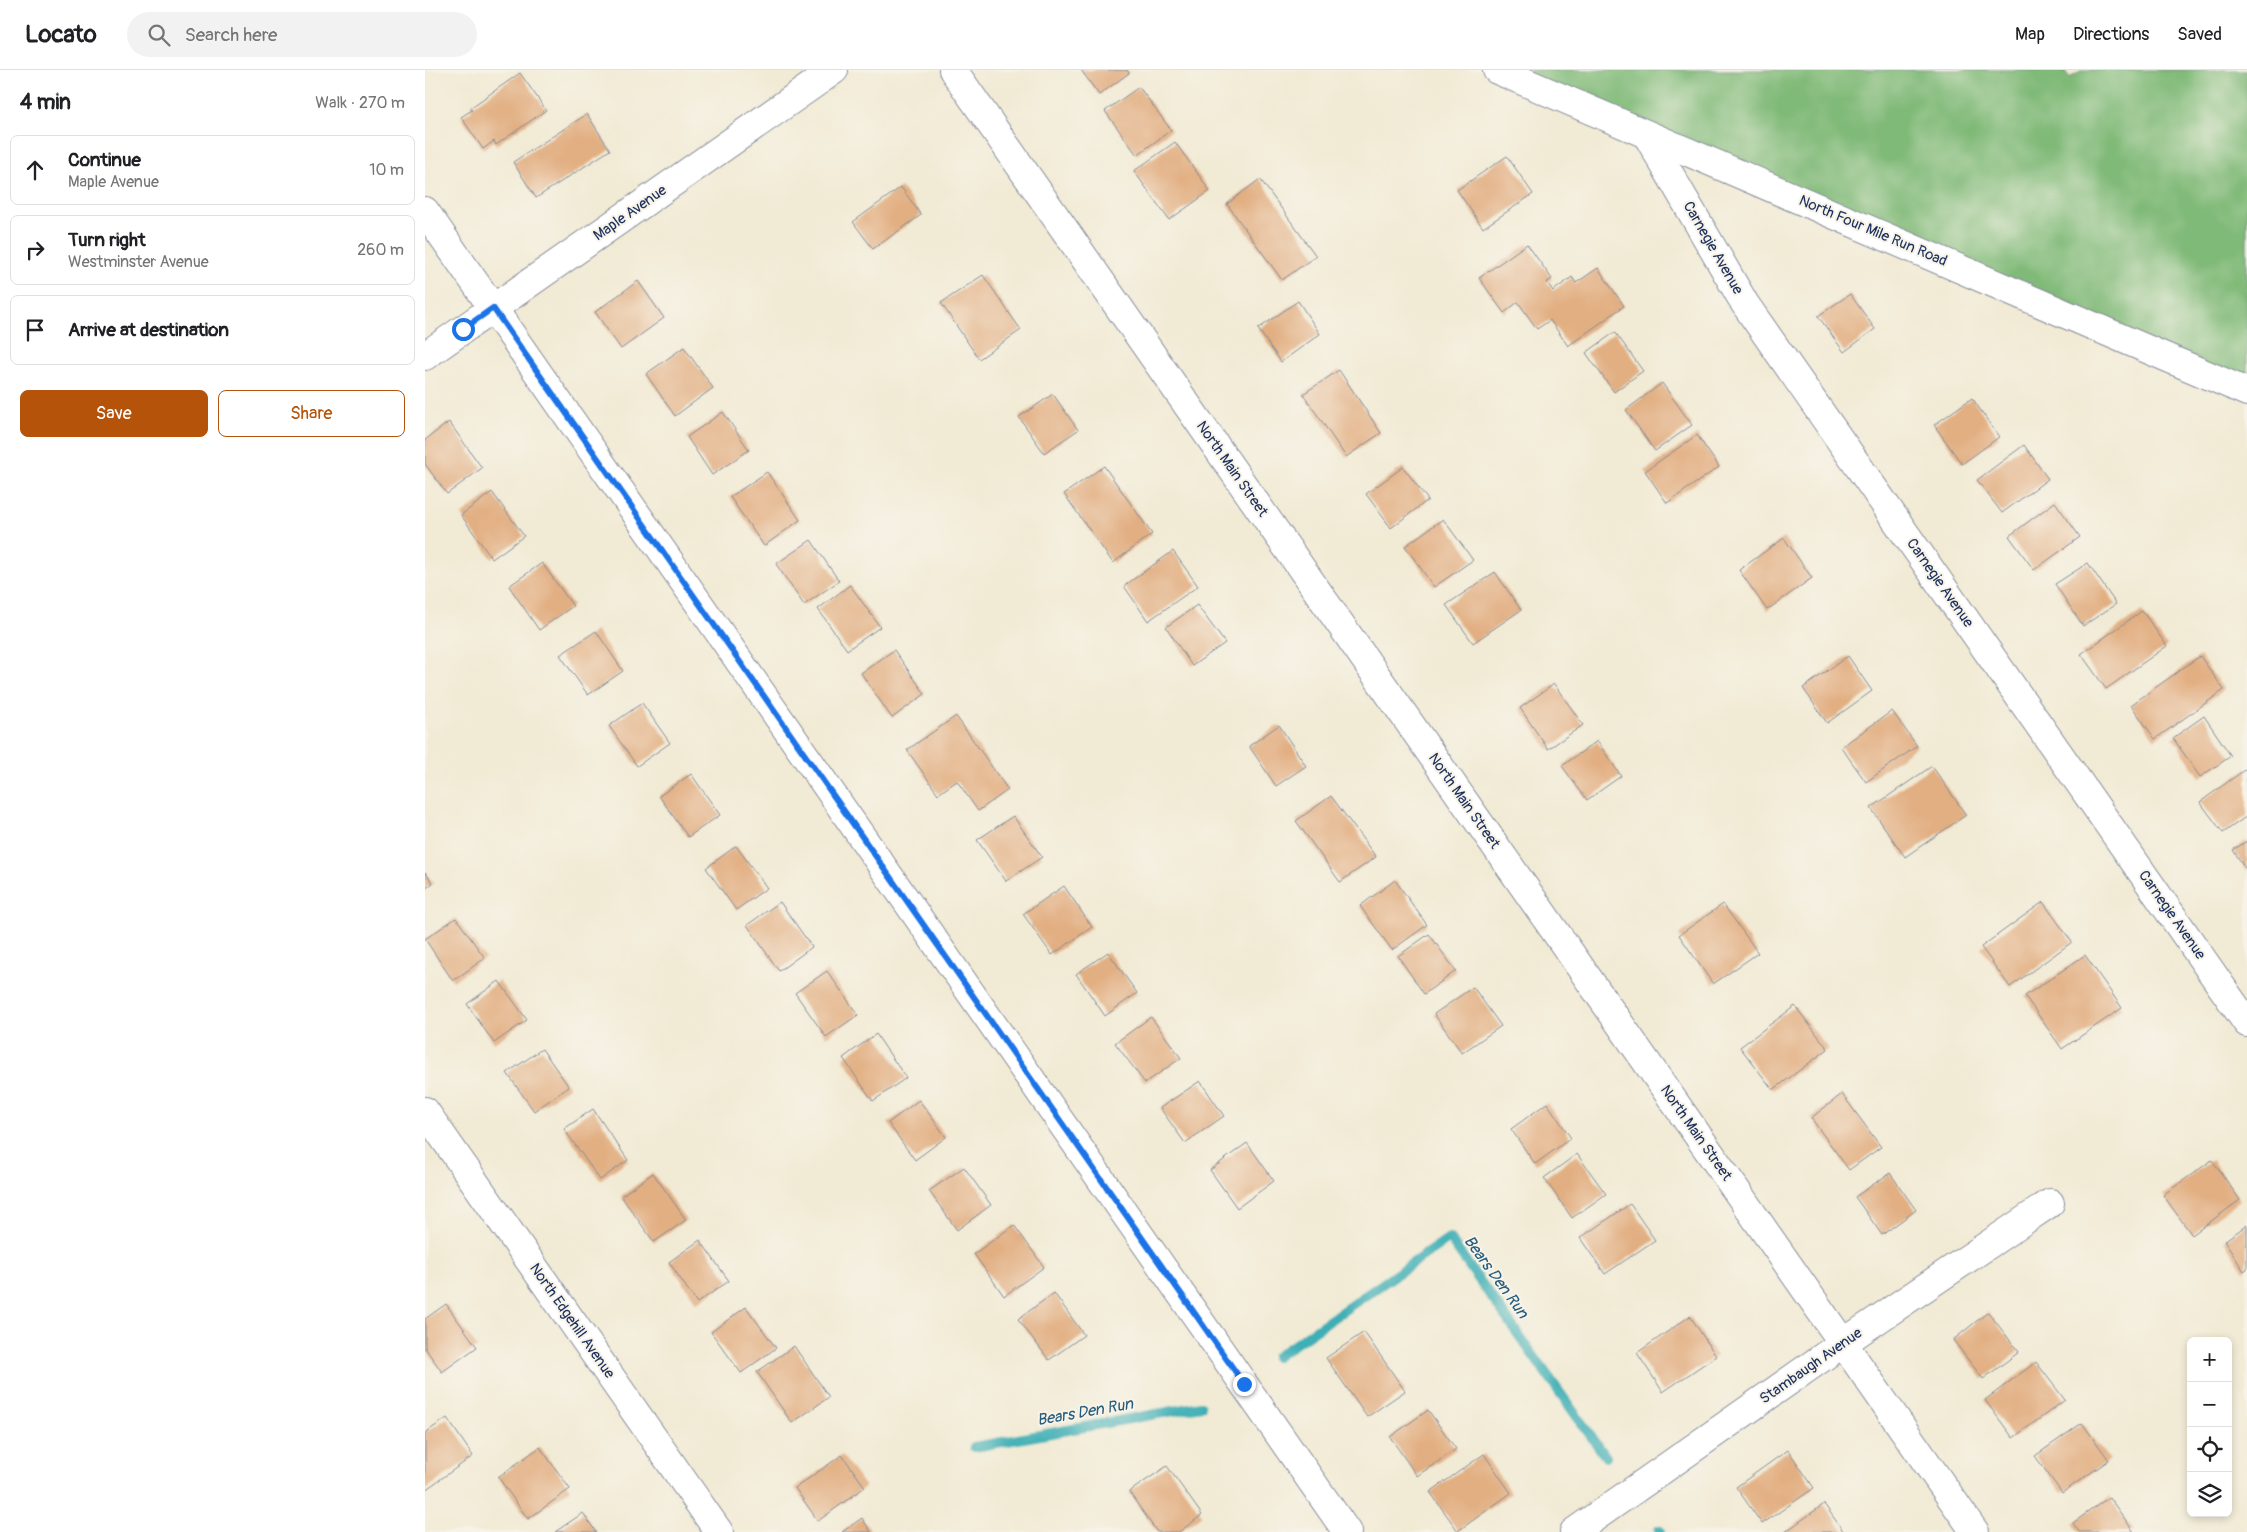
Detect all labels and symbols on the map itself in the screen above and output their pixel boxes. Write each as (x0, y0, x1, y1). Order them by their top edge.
street label: Maple Avenue (590, 180, 671, 245)
street label: North Four Mile Run Road (1796, 191, 1950, 271)
street label: Carnegie Avenue (1679, 198, 1748, 298)
route start (452, 318, 475, 341)
street label: North Main Street (1192, 417, 1273, 521)
street label: Carnegie Avenue (1902, 535, 1978, 632)
street label: North Main Street (1424, 749, 1505, 853)
street label: Carnegie Avenue (2134, 867, 2210, 964)
street label: North Main Street (1656, 1081, 1737, 1185)
water label: Bears Den Run (1459, 1232, 1533, 1323)
street label: North Edgehill Avenue (525, 1260, 619, 1383)
street label: Stambaugh Avenue (1756, 1323, 1866, 1408)
route end (1233, 1373, 1256, 1396)
water label: Bears Den Run (1035, 1394, 1136, 1430)

